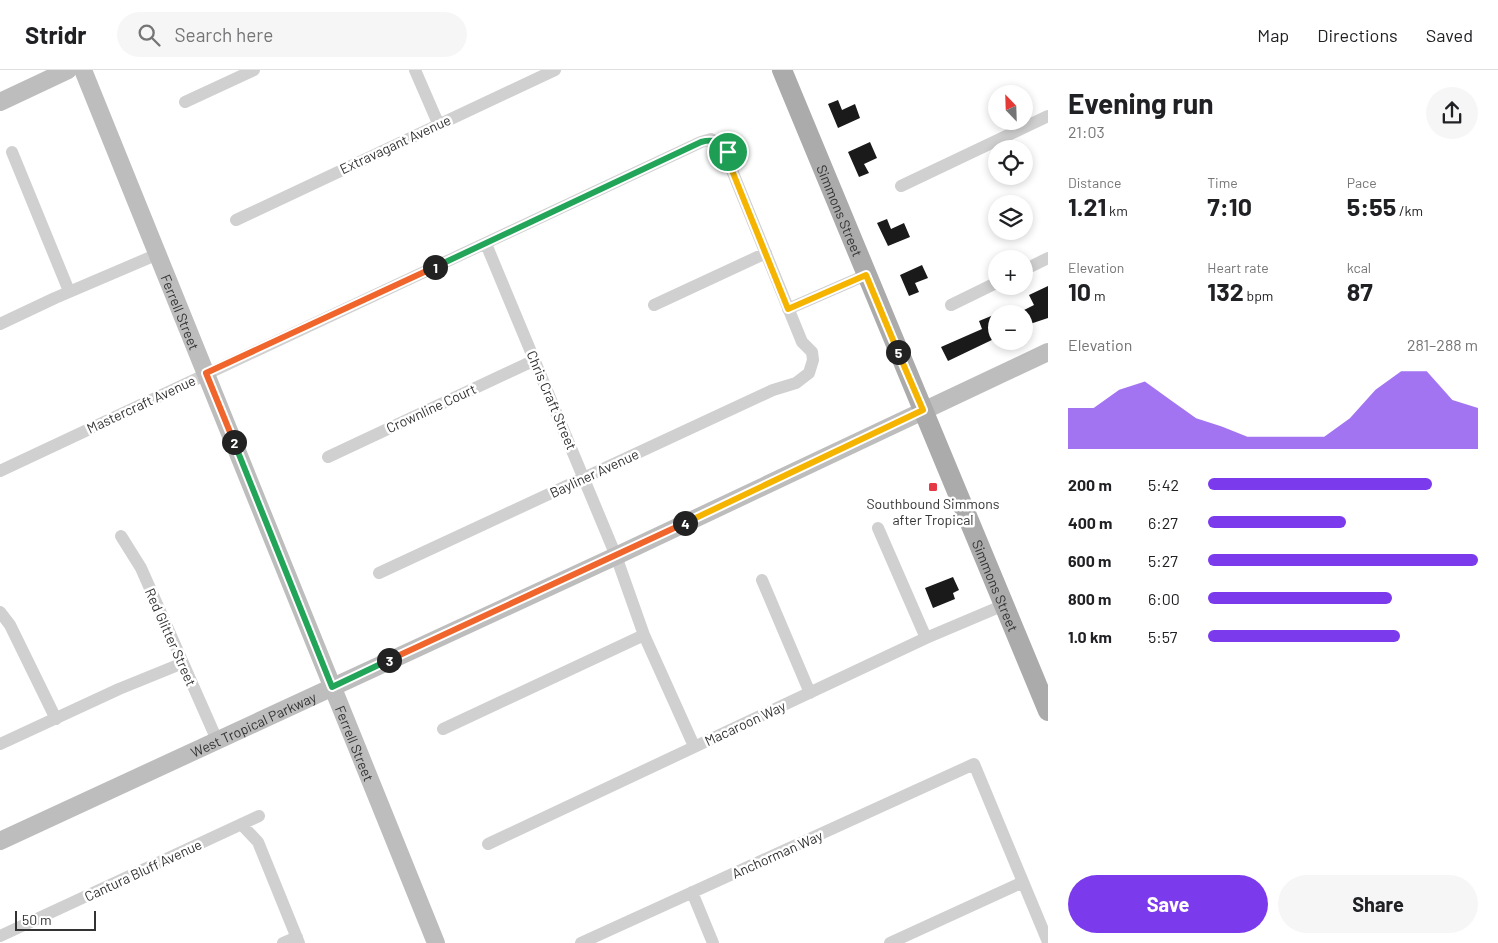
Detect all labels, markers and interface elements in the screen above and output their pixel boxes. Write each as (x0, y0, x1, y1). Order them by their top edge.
search box (117, 12, 467, 57)
text: Stridr (25, 20, 87, 49)
icon: search (135, 21, 163, 49)
text: Search here (175, 23, 273, 46)
text: Map (1257, 24, 1289, 46)
text: Directions (1317, 24, 1398, 46)
text: Saved (1426, 24, 1473, 46)
north arrow (988, 85, 1032, 130)
map controls (988, 85, 1033, 350)
text: Evening run (1068, 86, 1214, 120)
button: share (1426, 87, 1478, 139)
street label: Extravagant Avenue (337, 111, 453, 177)
text: 21:03 (1068, 122, 1105, 141)
pin (707, 131, 749, 173)
icon: arrive (714, 138, 742, 166)
button: locate (988, 140, 1033, 185)
street label: Simmons Street (814, 162, 867, 259)
text: Distance (1068, 174, 1121, 191)
text: Time (1207, 174, 1238, 191)
text: Pace (1347, 174, 1377, 191)
text: 1.21 (1068, 191, 1106, 221)
text: 7:10 (1207, 191, 1252, 221)
text: 5:55 (1347, 191, 1396, 221)
button: layers (988, 195, 1033, 240)
text: km (1106, 202, 1128, 219)
text: /km (1396, 202, 1423, 219)
button: + (988, 250, 1033, 295)
pin: 1 (422, 254, 448, 280)
text: 1 (433, 259, 438, 276)
text: Elevation (1068, 259, 1124, 276)
text: Heart rate (1207, 259, 1269, 276)
text: kcal (1347, 259, 1371, 276)
street label: Ferrell Street (158, 272, 204, 352)
text: 10 (1068, 276, 1091, 306)
text: 132 (1207, 276, 1244, 306)
text: 87 (1347, 276, 1373, 306)
text: m (1091, 287, 1106, 304)
text: bpm (1244, 287, 1273, 304)
button: − (988, 305, 1033, 350)
text: Elevation (1068, 335, 1132, 354)
text: 281–288 m (1407, 335, 1478, 354)
pin: 5 (886, 340, 910, 364)
text: 5 (895, 344, 902, 361)
street label: Chris Craft Street (523, 348, 581, 452)
street label: Mastercraft Avenue (84, 371, 198, 437)
street label: Crownline Court (383, 380, 479, 436)
pin: 2 (222, 430, 246, 454)
text: 2 (231, 434, 238, 451)
street label: Bayliner Avenue (547, 445, 641, 501)
text: 200 m (1068, 475, 1112, 494)
text: 5:42 (1148, 475, 1179, 494)
marker: Southbound Simmons after Tropical (927, 481, 939, 493)
place label: Southbound Simmons after Tropical (866, 495, 1000, 528)
pin: 4 (672, 510, 698, 536)
text: 400 m (1068, 513, 1112, 532)
text: 6:27 (1148, 513, 1178, 532)
text: 4 (681, 515, 690, 532)
street label: Simmons Street (969, 537, 1022, 634)
text: 600 m (1068, 551, 1111, 570)
text: 5:27 (1148, 551, 1178, 570)
street label: Red Glitter Street (142, 585, 200, 689)
text: 800 m (1068, 589, 1111, 608)
text: 6:00 (1148, 589, 1180, 608)
text: 1.0 km (1068, 627, 1112, 646)
text: 5:57 (1148, 627, 1177, 646)
pin: 3 (376, 648, 402, 672)
text: 3 (386, 652, 393, 669)
street label: West Tropical Parkway (188, 687, 319, 760)
street label: Macaroon Way (702, 697, 789, 749)
street label: Ferrell Street (332, 703, 378, 783)
street label: Anchorman Way (729, 826, 826, 882)
street label: Cantura Bluff Avenue (82, 835, 204, 905)
button: Save (1068, 875, 1268, 933)
button: Share (1278, 875, 1478, 933)
scale bar (15, 908, 96, 931)
text: 50 m (22, 911, 51, 928)

